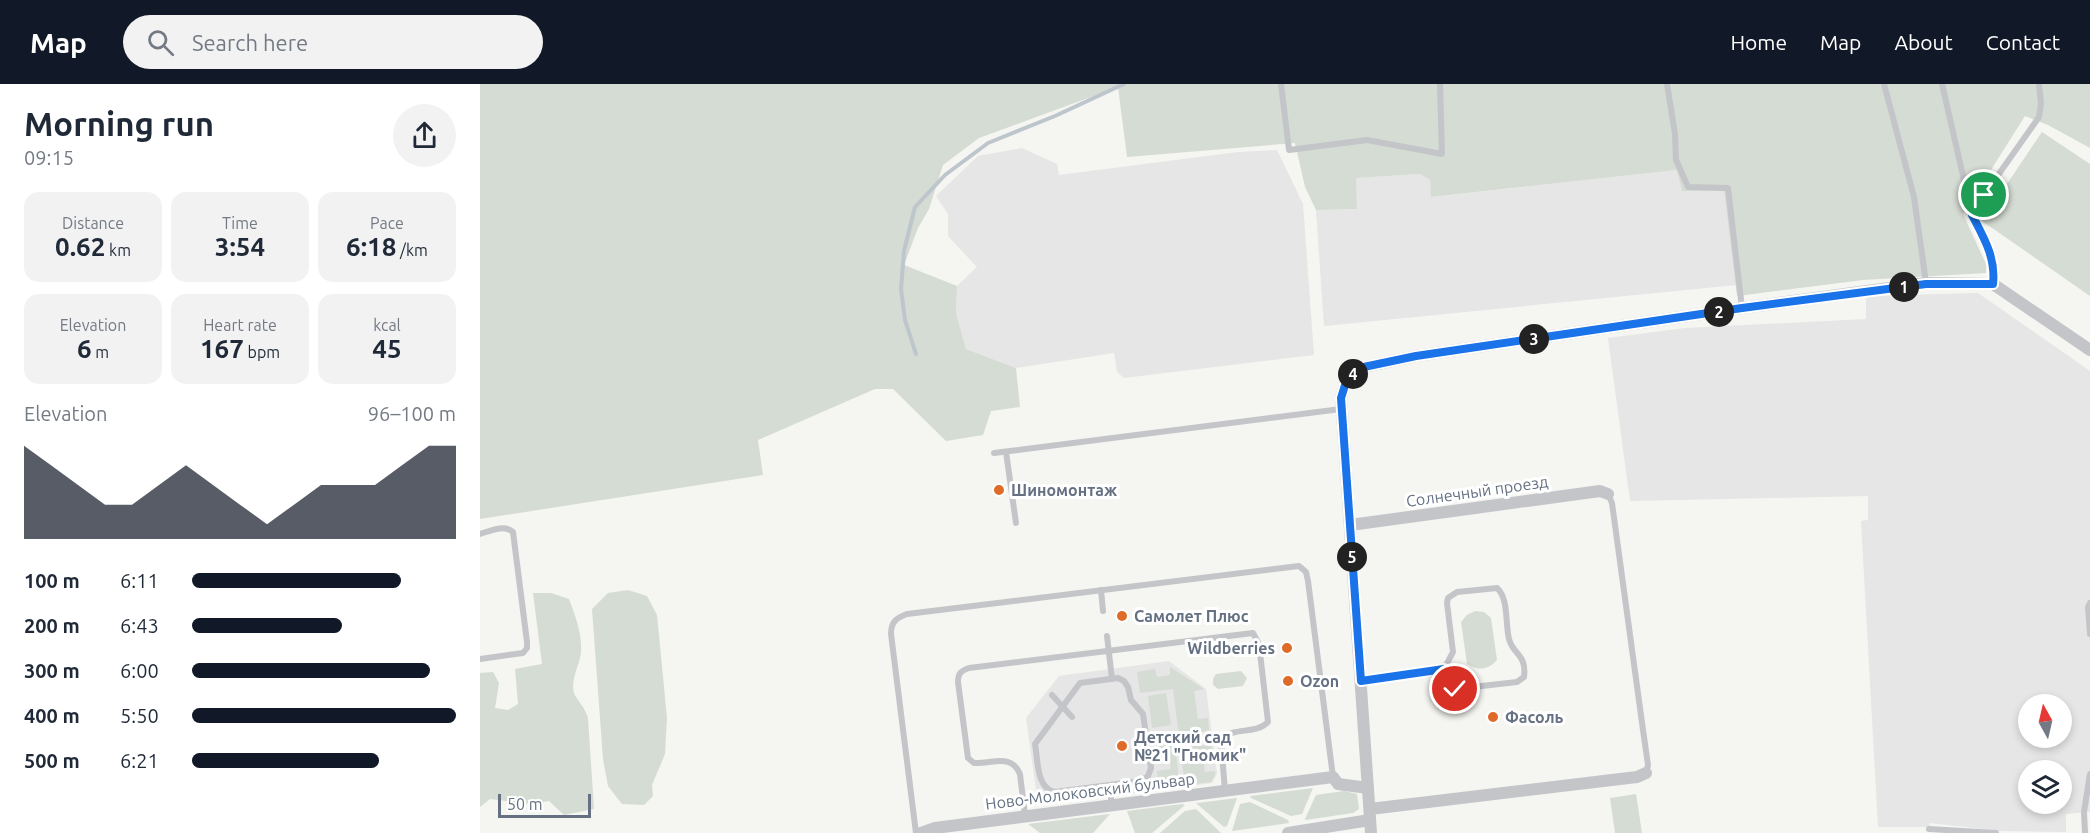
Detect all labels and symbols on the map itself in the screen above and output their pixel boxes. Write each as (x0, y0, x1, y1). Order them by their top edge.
pin (1958, 169, 2009, 220)
pin: 1 (1889, 272, 1919, 302)
pin: 2 (1704, 297, 1734, 327)
pin: 3 (1519, 324, 1549, 354)
pin: 4 (1338, 359, 1368, 389)
street label: Солнечный проезд (1405, 472, 1549, 510)
place label: Шиномонтаж (1011, 481, 1117, 499)
marker: Шиномонтаж (992, 483, 1006, 497)
pin: 5 (1337, 542, 1367, 572)
place label: Самолет Плюс (1134, 607, 1249, 625)
marker: Самолет Плюс (1115, 609, 1129, 623)
place label: Wildberries (1187, 639, 1275, 657)
marker: Wildberries (1280, 641, 1294, 655)
pin (1429, 663, 1480, 714)
place label: Ozon (1300, 672, 1339, 690)
marker: Ozon (1281, 674, 1295, 688)
north arrow (2018, 694, 2072, 748)
place label: Фасоль (1505, 708, 1564, 726)
marker: Фасоль (1486, 710, 1500, 724)
place label: Детский сад №21 "Гномик" (1134, 728, 1246, 764)
marker: Детский сад №21 "Гномик" (1115, 739, 1129, 753)
street label: Ново-Молоковский бульвар (984, 769, 1196, 813)
scale bar (498, 791, 591, 818)

